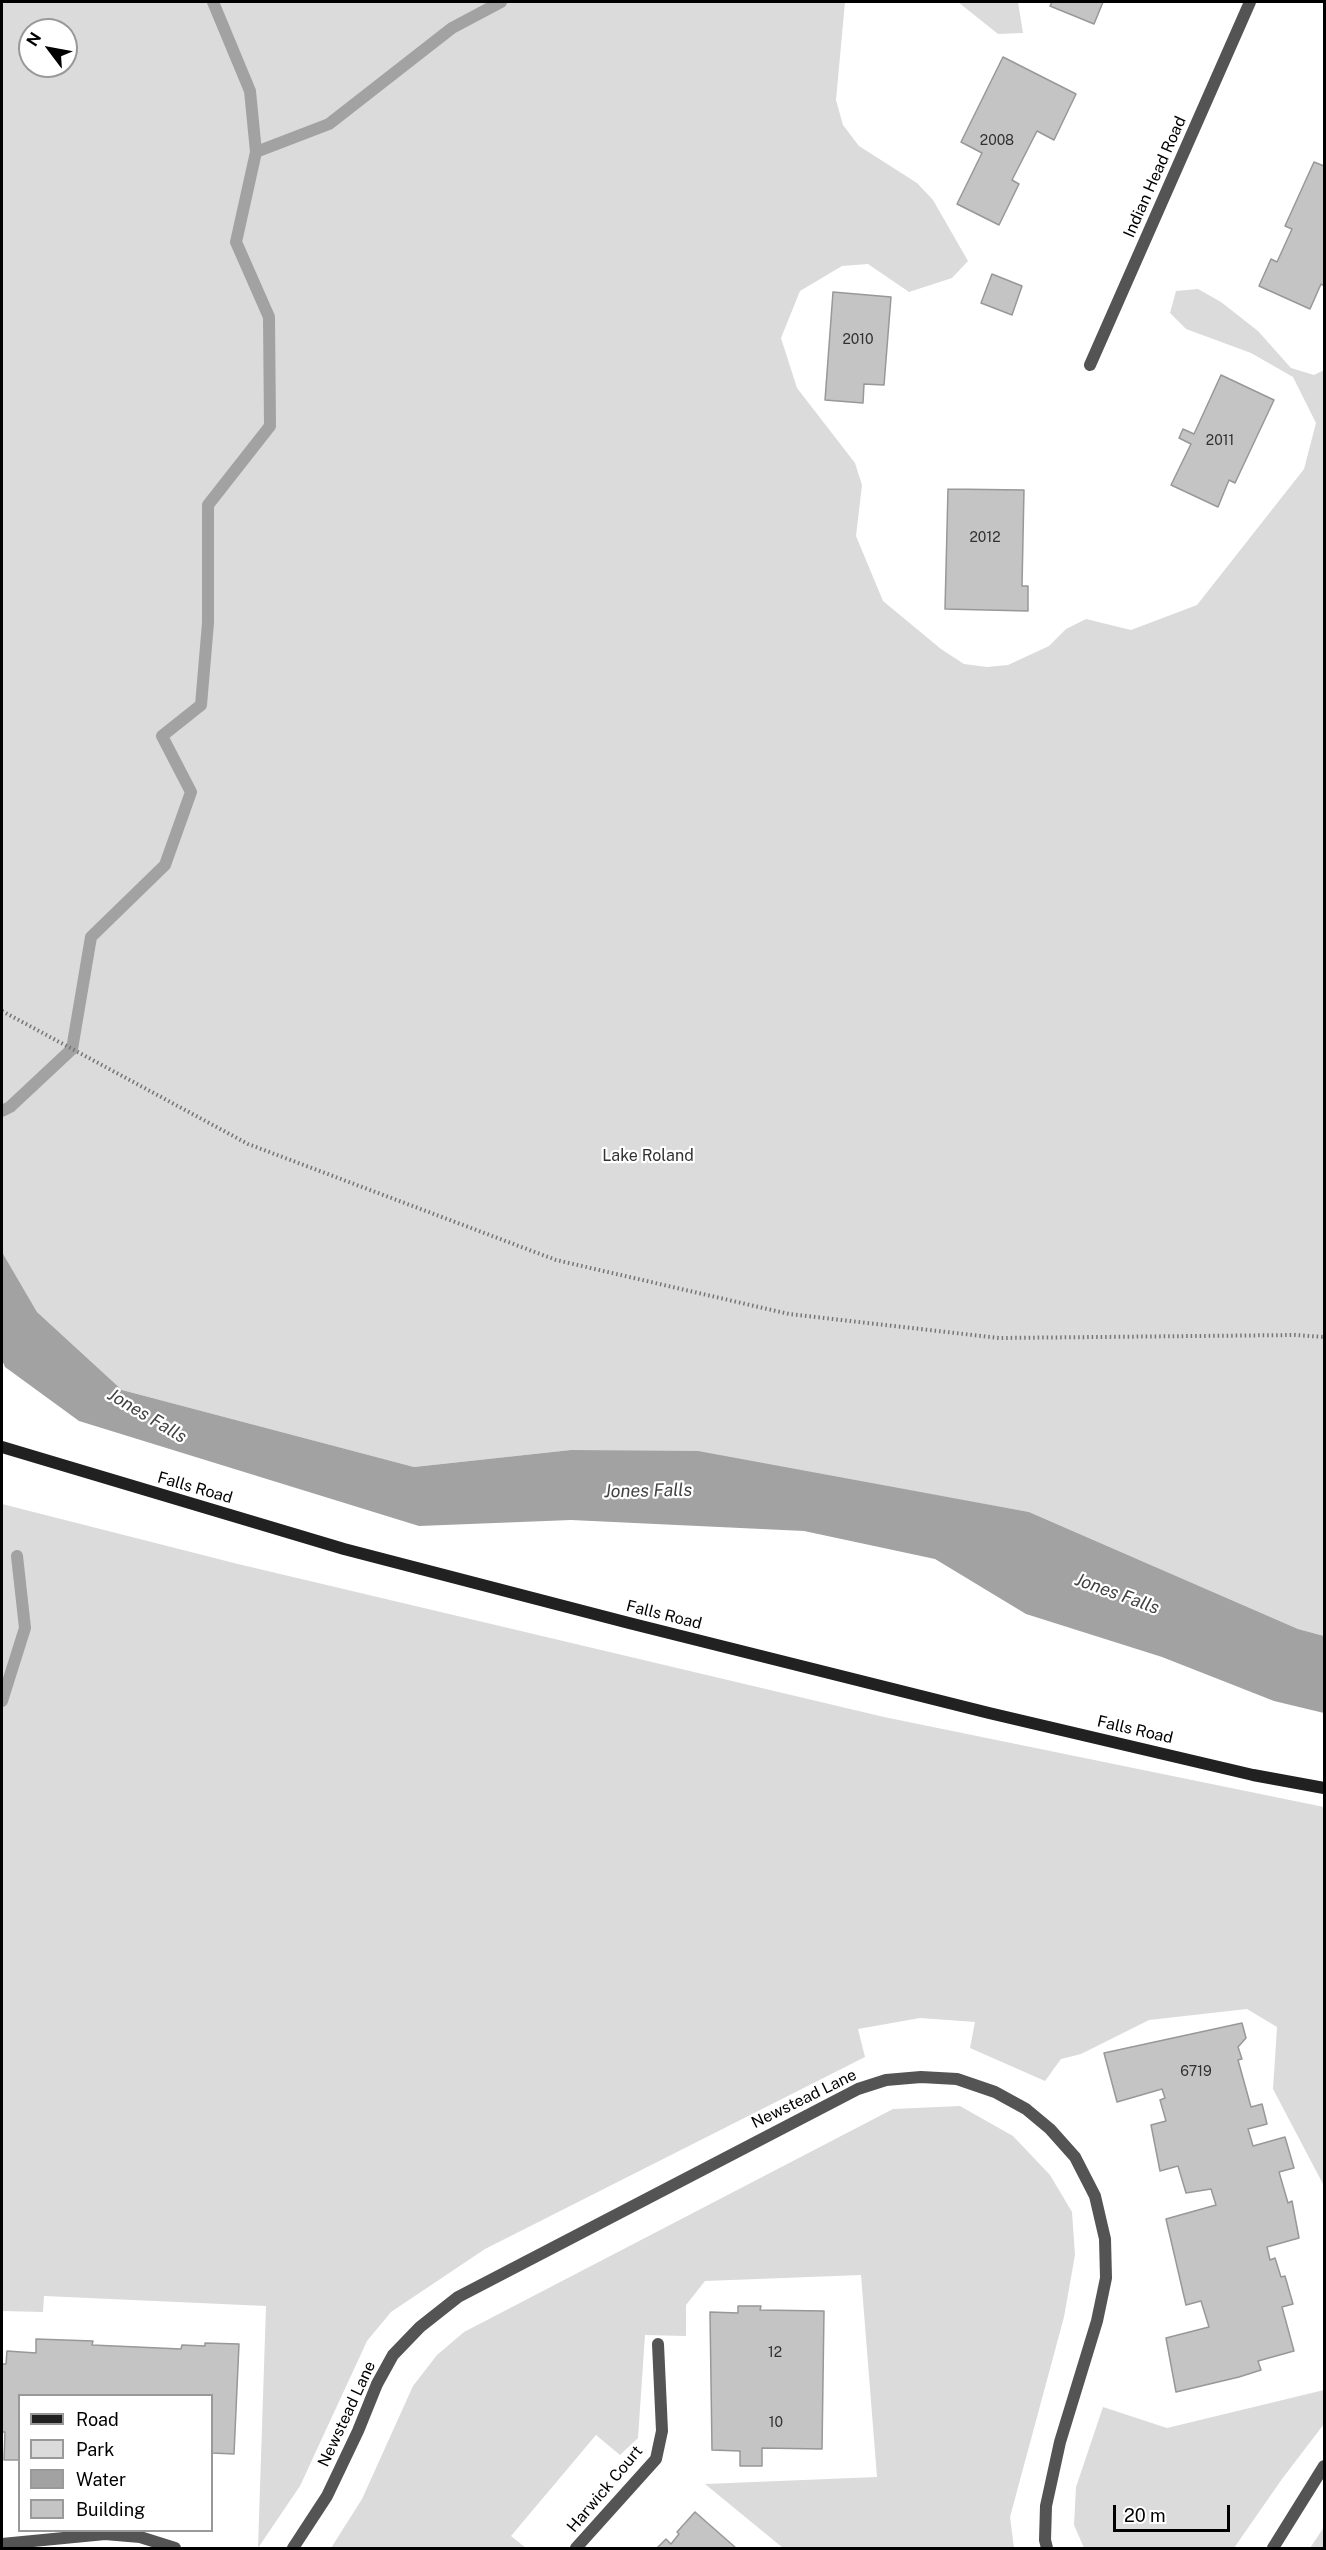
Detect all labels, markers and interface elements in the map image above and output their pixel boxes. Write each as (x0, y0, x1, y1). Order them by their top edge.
north arrow (18, 18, 78, 78)
text: N (23, 29, 45, 50)
street label: Indian Head Road (1120, 113, 1190, 241)
house number: 2008 (980, 133, 1014, 149)
house number: 2010 (842, 332, 874, 348)
house number: 2011 (1206, 433, 1234, 449)
house number: 2012 (970, 530, 1000, 546)
park label: Lake Roland (602, 1146, 694, 1166)
water label: Jones Falls (104, 1384, 190, 1448)
street label: Falls Road (155, 1468, 235, 1508)
water label: Jones Falls (604, 1479, 692, 1503)
water label: Jones Falls (1072, 1569, 1162, 1619)
street label: Falls Road (624, 1596, 704, 1634)
street label: Falls Road (1095, 1712, 1175, 1748)
house number: 6719 (1180, 2064, 1212, 2080)
street label: Newstead Lane (748, 2065, 860, 2133)
house number: 12 (768, 2345, 782, 2361)
street label: Newstead Lane (314, 2358, 380, 2470)
legend (18, 2394, 213, 2532)
text: Road (76, 2409, 119, 2430)
house number: 10 (769, 2415, 783, 2431)
text: Park (76, 2439, 114, 2460)
street label: Harwick Court (563, 2442, 647, 2536)
text: Water (76, 2469, 126, 2490)
scale bar (1116, 2493, 1233, 2531)
text: Building (76, 2499, 145, 2520)
text: 20 m (1124, 2505, 1166, 2526)

